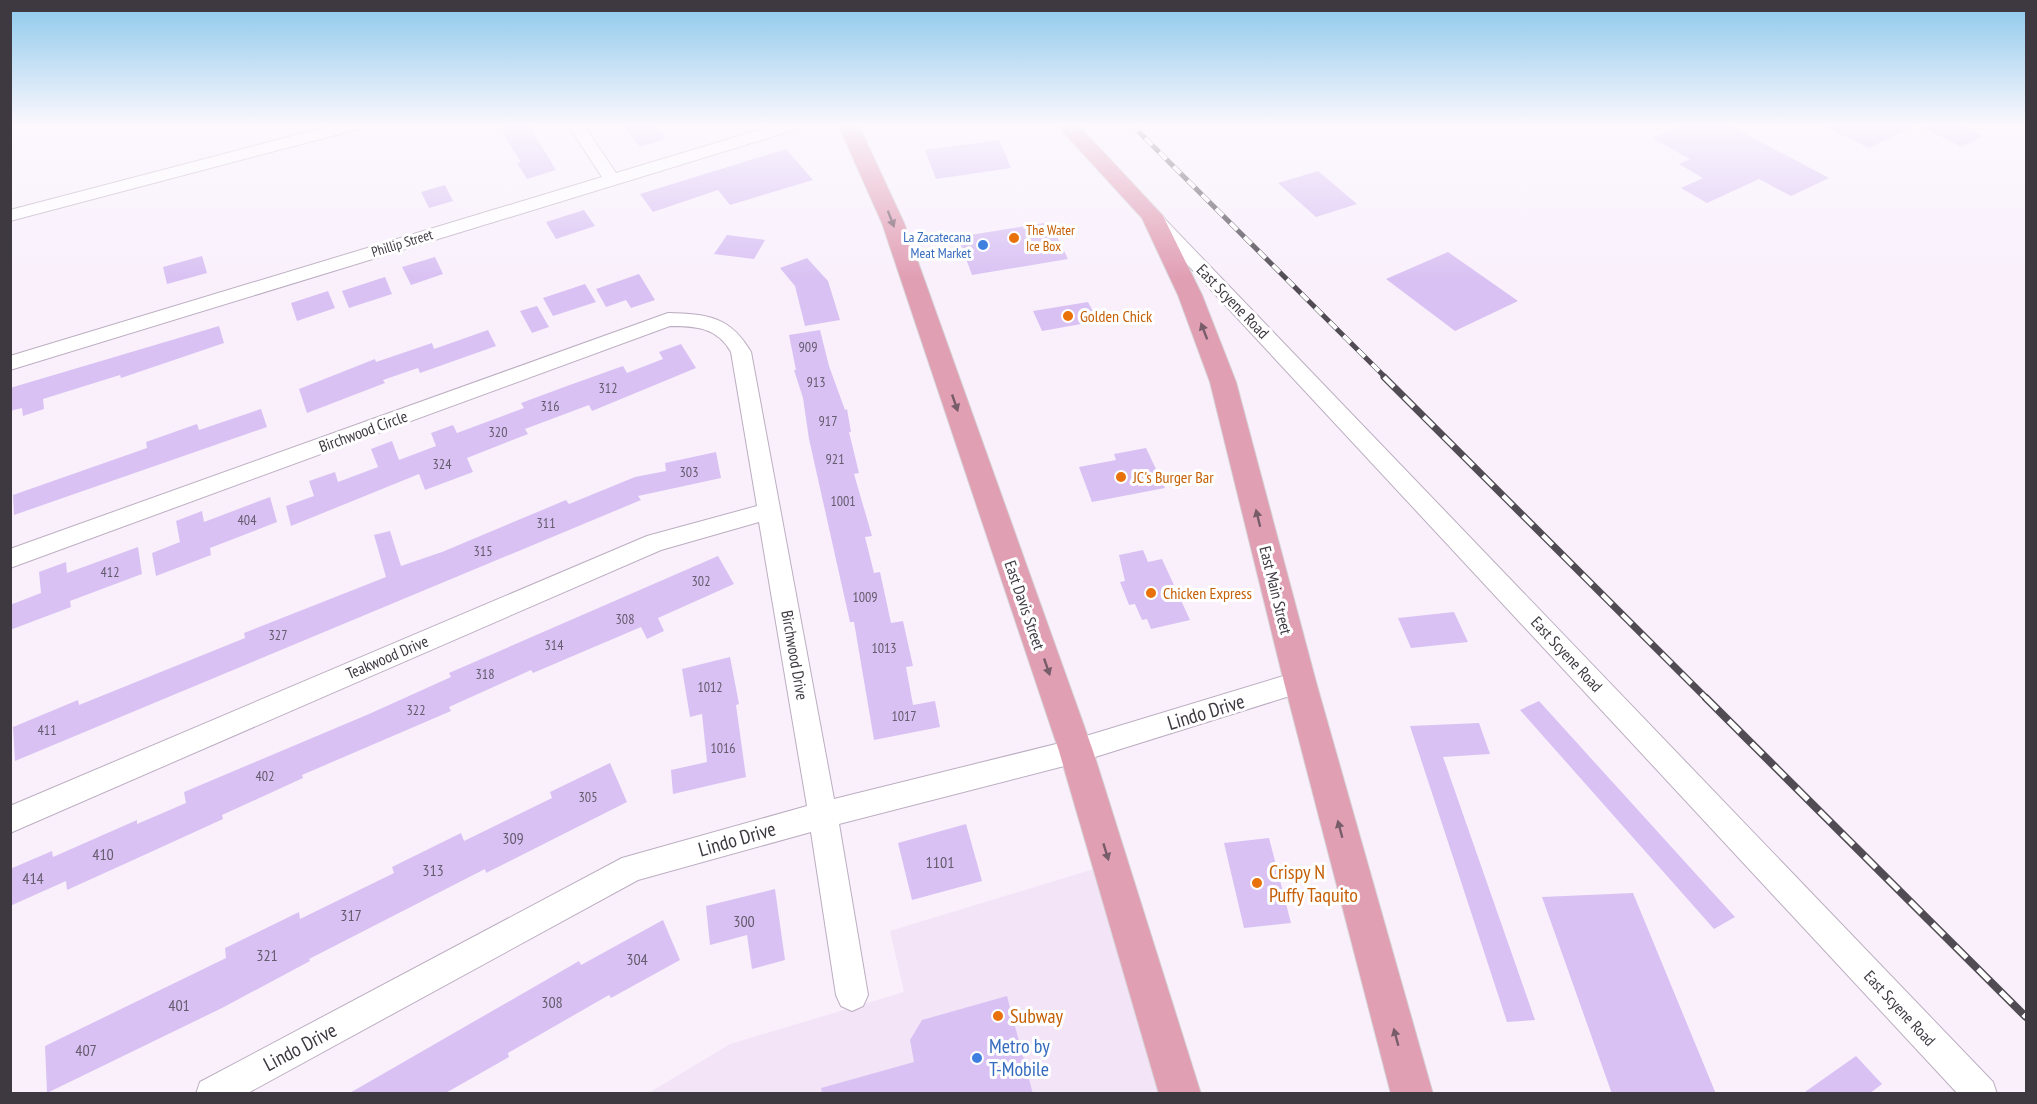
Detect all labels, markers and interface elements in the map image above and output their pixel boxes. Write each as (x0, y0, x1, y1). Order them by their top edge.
one-way arrow (887, 210, 896, 228)
place label: The Water Ice Box (1026, 221, 1075, 255)
street label: Phillip Street (369, 225, 435, 261)
place label: La Zacatecana Meat Market (903, 228, 971, 262)
marker: The Water Ice Box (1007, 231, 1021, 245)
marker: La Zacatecana Meat Market (976, 238, 990, 252)
street label: East Scyene Road (1193, 260, 1274, 342)
place label: Golden Chick (1080, 306, 1153, 326)
marker: Golden Chick (1061, 309, 1075, 323)
one-way arrow (1199, 322, 1208, 340)
house number: 909 (799, 338, 817, 356)
house number: 913 (807, 373, 825, 391)
house number: 312 (599, 379, 617, 397)
one-way arrow (951, 394, 961, 412)
house number: 316 (541, 397, 559, 415)
street label: Birchwood Circle (316, 406, 410, 456)
house number: 917 (819, 412, 837, 430)
house number: 320 (489, 423, 507, 441)
house number: 921 (826, 450, 844, 468)
house number: 324 (433, 455, 452, 473)
house number: 303 (680, 463, 698, 481)
place label: JC's Burger Bar (1132, 467, 1214, 487)
marker: JC's Burger Bar (1114, 470, 1128, 484)
house number: 1001 (830, 492, 856, 510)
one-way arrow (1253, 509, 1262, 527)
house number: 404 (238, 511, 257, 529)
house number: 311 (537, 514, 555, 532)
house number: 315 (474, 542, 492, 560)
street label: East Main Street (1255, 544, 1297, 637)
street label: East Davis Street (1000, 558, 1050, 653)
house number: 412 (101, 563, 119, 581)
house number: 302 (692, 572, 710, 590)
place label: Chicken Express (1163, 583, 1252, 603)
marker: Chicken Express (1144, 586, 1158, 600)
house number: 1009 (852, 588, 878, 606)
street label: Birchwood Drive (777, 609, 813, 701)
house number: 308 (616, 610, 634, 628)
street label: East Scyene Road (1527, 612, 1607, 696)
house number: 327 (269, 626, 287, 644)
street label: Teakwood Drive (343, 631, 431, 683)
house number: 314 (545, 636, 564, 654)
house number: 1013 (871, 639, 897, 657)
one-way arrow (1042, 658, 1052, 676)
house number: 318 (476, 665, 494, 683)
house number: 1012 (697, 678, 723, 696)
street label: Lindo Drive (1164, 688, 1248, 736)
house number: 322 (407, 701, 425, 719)
house number: 1017 (891, 707, 917, 725)
house number: 411 (38, 721, 56, 739)
house number: 1016 (710, 739, 736, 757)
house number: 402 (256, 767, 274, 785)
house number: 305 (579, 788, 597, 806)
street label: Lindo Drive (695, 816, 779, 862)
one-way arrow (1334, 819, 1344, 838)
house number: 309 (502, 828, 524, 848)
one-way arrow (1102, 843, 1111, 861)
house number: 410 (92, 844, 114, 864)
house number: 1101 (926, 852, 954, 872)
place label: Crispy N Puffy Taquito (1269, 859, 1358, 908)
house number: 313 (422, 860, 444, 880)
house number: 414 (22, 868, 44, 888)
marker: Crispy N Puffy Taquito (1250, 876, 1264, 890)
house number: 317 (340, 905, 362, 925)
house number: 300 (733, 911, 755, 931)
house number: 321 (256, 945, 278, 965)
house number: 304 (626, 949, 648, 969)
street label: East Scyene Road (1860, 966, 1940, 1050)
house number: 308 (541, 992, 563, 1012)
house number: 401 (168, 995, 190, 1015)
place label: Subway (1010, 1003, 1064, 1029)
marker: Subway (991, 1009, 1005, 1023)
street label: Lindo Drive (259, 1017, 341, 1077)
one-way arrow (1391, 1028, 1401, 1046)
place label: Metro by T-Mobile (989, 1033, 1050, 1082)
house number: 407 (75, 1040, 97, 1060)
marker: Metro by T-Mobile (970, 1051, 984, 1065)

